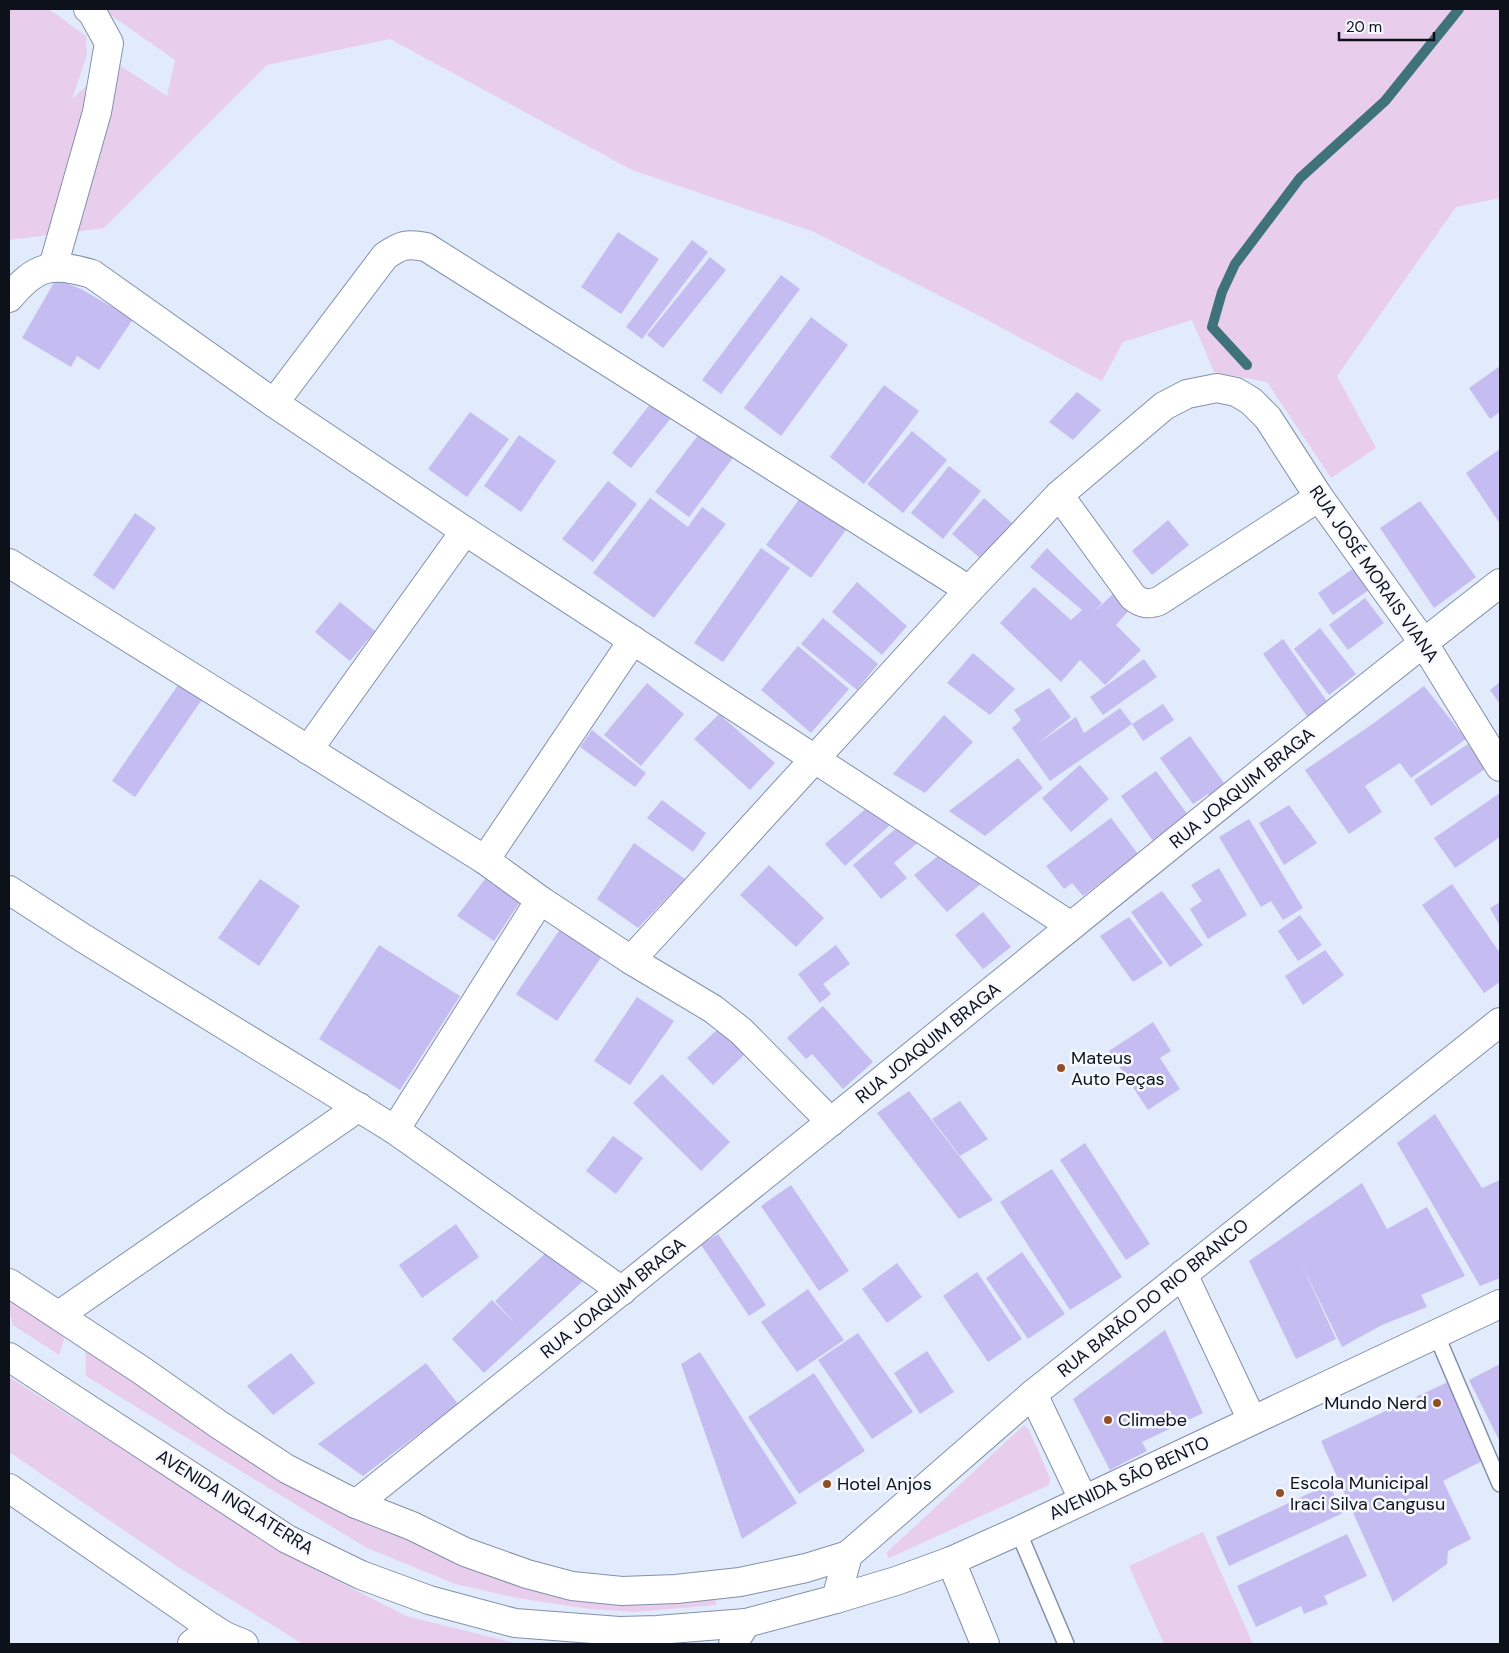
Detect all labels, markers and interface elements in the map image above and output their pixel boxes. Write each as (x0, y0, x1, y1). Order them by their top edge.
scale bar (1339, 10, 1434, 42)
text: 20 m (1346, 17, 1382, 37)
street label: RUA JOSÉ MORAIS VIANA (1304, 481, 1444, 667)
street label: RUA JOAQUIM BRAGA (1164, 722, 1320, 854)
street label: RUA JOAQUIM BRAGA (850, 977, 1006, 1109)
place label: Mateus Auto Peças (1071, 1046, 1165, 1091)
marker: Mateus Auto Peças (1055, 1062, 1067, 1074)
street label: RUA BARÃO DO RIO BRANCO (1052, 1213, 1254, 1383)
street label: RUA JOAQUIM BRAGA (535, 1232, 691, 1364)
place label: Mundo Nerd (1324, 1391, 1427, 1415)
marker: Mundo Nerd (1431, 1397, 1443, 1409)
place label: Climebe (1118, 1408, 1187, 1432)
marker: Climebe (1102, 1414, 1114, 1426)
street label: AVENIDA SÃO BENTO (1045, 1430, 1213, 1526)
street label: AVENIDA INGLATERRA (152, 1444, 318, 1560)
place label: Escola Municipal Iraci Silva Cangusu (1290, 1471, 1445, 1516)
place label: Hotel Anjos (837, 1472, 932, 1496)
marker: Hotel Anjos (821, 1478, 833, 1490)
marker: Escola Municipal Iraci Silva Cangusu (1274, 1487, 1286, 1499)

